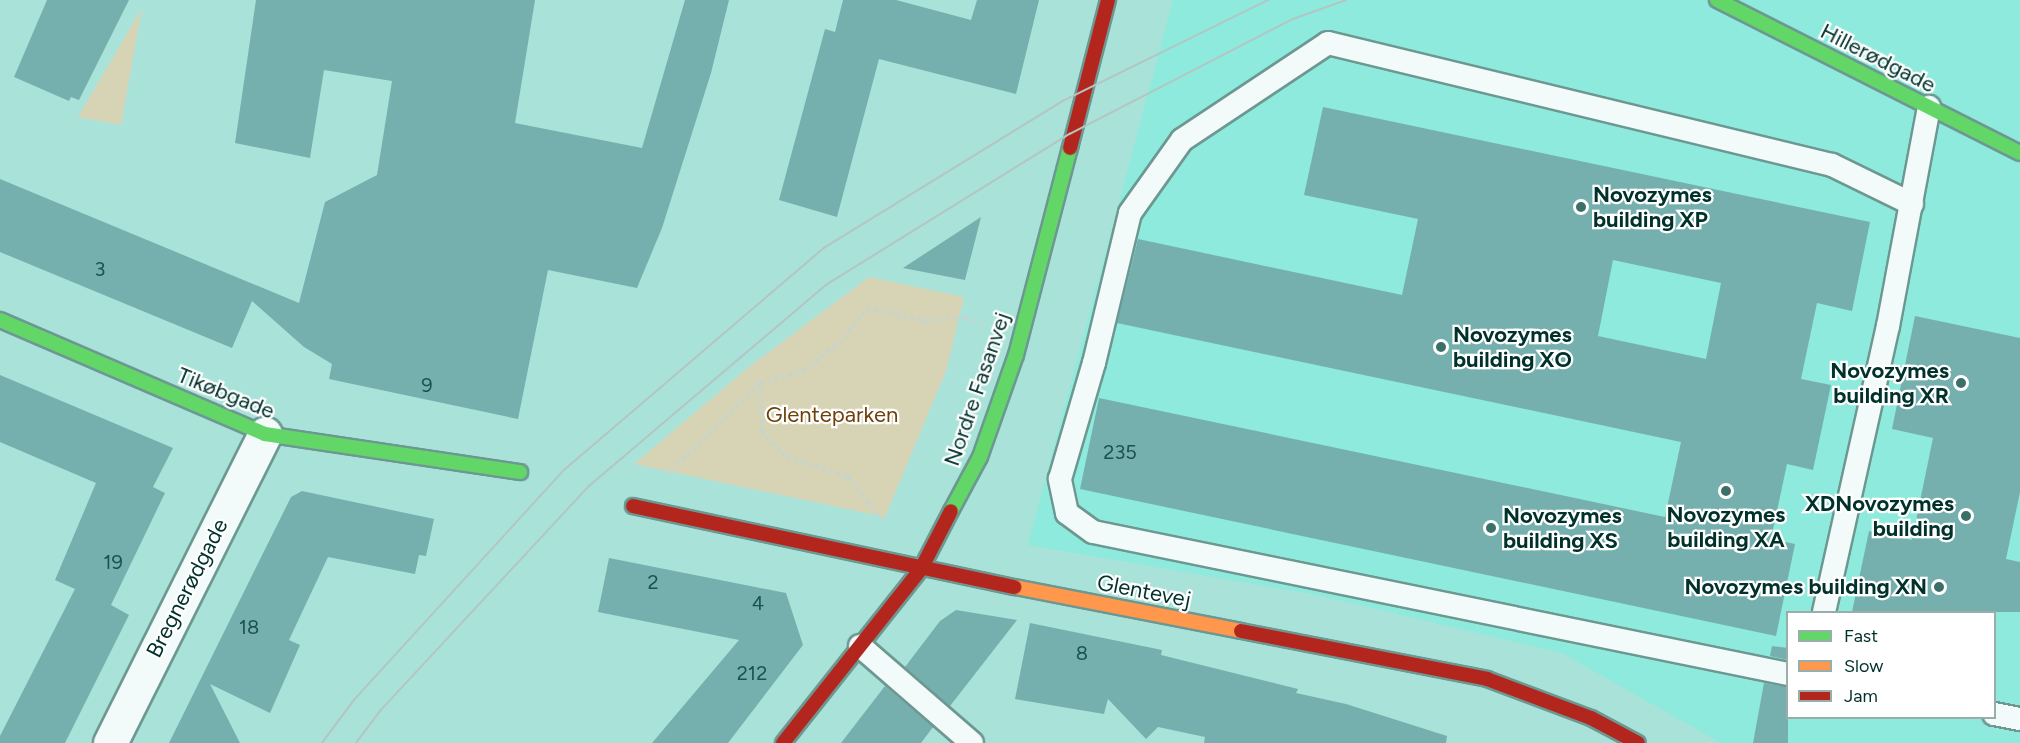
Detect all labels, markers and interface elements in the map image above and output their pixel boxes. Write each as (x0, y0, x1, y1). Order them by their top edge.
street label: Hillerødgade (1816, 18, 1940, 98)
place label: Novozymes building XP (1593, 181, 1712, 232)
marker: Novozymes building XP (1574, 200, 1588, 214)
house number: 3 (95, 257, 105, 281)
street label: Nordre Fasanvej (938, 309, 1016, 469)
place label: Novozymes building XO (1453, 321, 1572, 372)
marker: Novozymes building XO (1434, 340, 1448, 354)
place label: Novozymes building XR (1830, 357, 1949, 408)
street label: Tikøbgade (174, 362, 278, 424)
house number: 9 (421, 373, 433, 397)
marker: Novozymes building XR (1954, 376, 1968, 390)
park label: Glenteparken (766, 402, 898, 428)
house number: 235 (1103, 440, 1137, 464)
marker: Novozymes building XA (1719, 484, 1733, 498)
place label: XDNovozymes building (1805, 490, 1954, 542)
place label: Novozymes building XA (1667, 501, 1785, 552)
place label: Novozymes building XS (1503, 502, 1622, 554)
marker: XDNovozymes building (1959, 509, 1973, 523)
street label: Bregnerødgade (141, 514, 233, 662)
marker: Novozymes building XS (1484, 521, 1498, 535)
house number: 19 (103, 550, 123, 574)
street label: Glentevej (1095, 569, 1193, 613)
house number: 2 (647, 570, 659, 594)
place label: Novozymes building XN (1684, 574, 1927, 600)
marker: Novozymes building XN (1932, 580, 1946, 594)
house number: 4 (752, 591, 764, 615)
legend (1786, 611, 1996, 719)
house number: 18 (239, 615, 259, 639)
text: Fast (1844, 625, 1878, 647)
house number: 8 (1076, 641, 1088, 665)
text: Slow (1844, 655, 1883, 677)
house number: 212 (737, 661, 767, 685)
text: Jam (1844, 685, 1878, 707)

